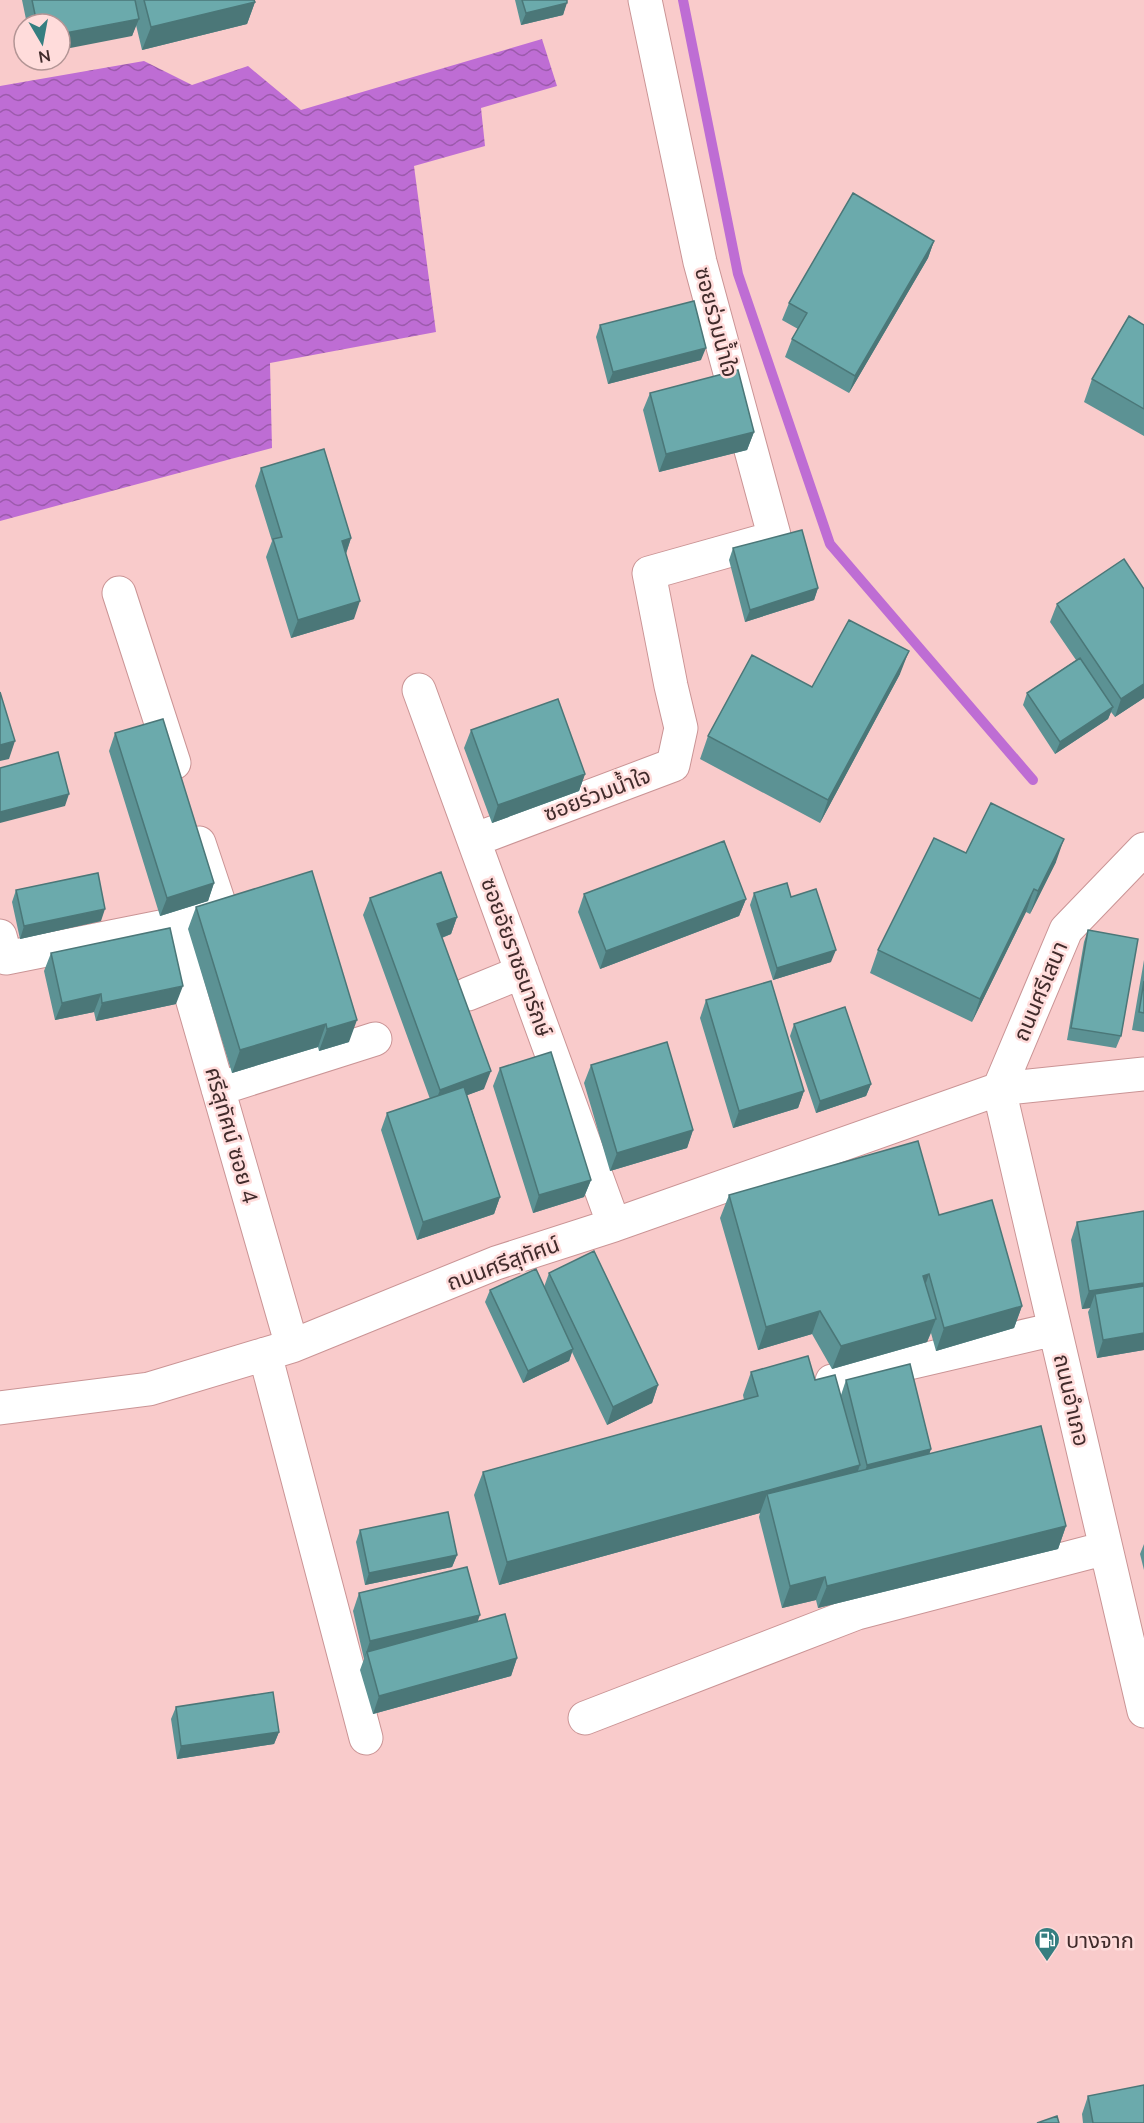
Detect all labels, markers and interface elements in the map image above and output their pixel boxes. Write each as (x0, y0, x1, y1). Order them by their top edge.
north arrow (12, 12, 72, 72)
text: N (37, 46, 52, 68)
street label: ซอยร่วมน้ำใจ (689, 264, 746, 380)
street label: ซอยร่วมน้ำใจ (539, 760, 655, 827)
street label: ซอยอัยราชธนารักษ์ (475, 873, 559, 1041)
street label: ถนนศรีเสนา (1006, 937, 1074, 1045)
street label: ศรีสุทัศน์ ซอย 4 (199, 1064, 265, 1206)
street label: ถนนศรีสุทัศน์ (443, 1230, 563, 1296)
street label: ถนนอำเภอ (1048, 1351, 1096, 1449)
fuel station icon: บางจาก (1032, 1925, 1062, 1963)
place label: บางจาก (1066, 1926, 1134, 1954)

